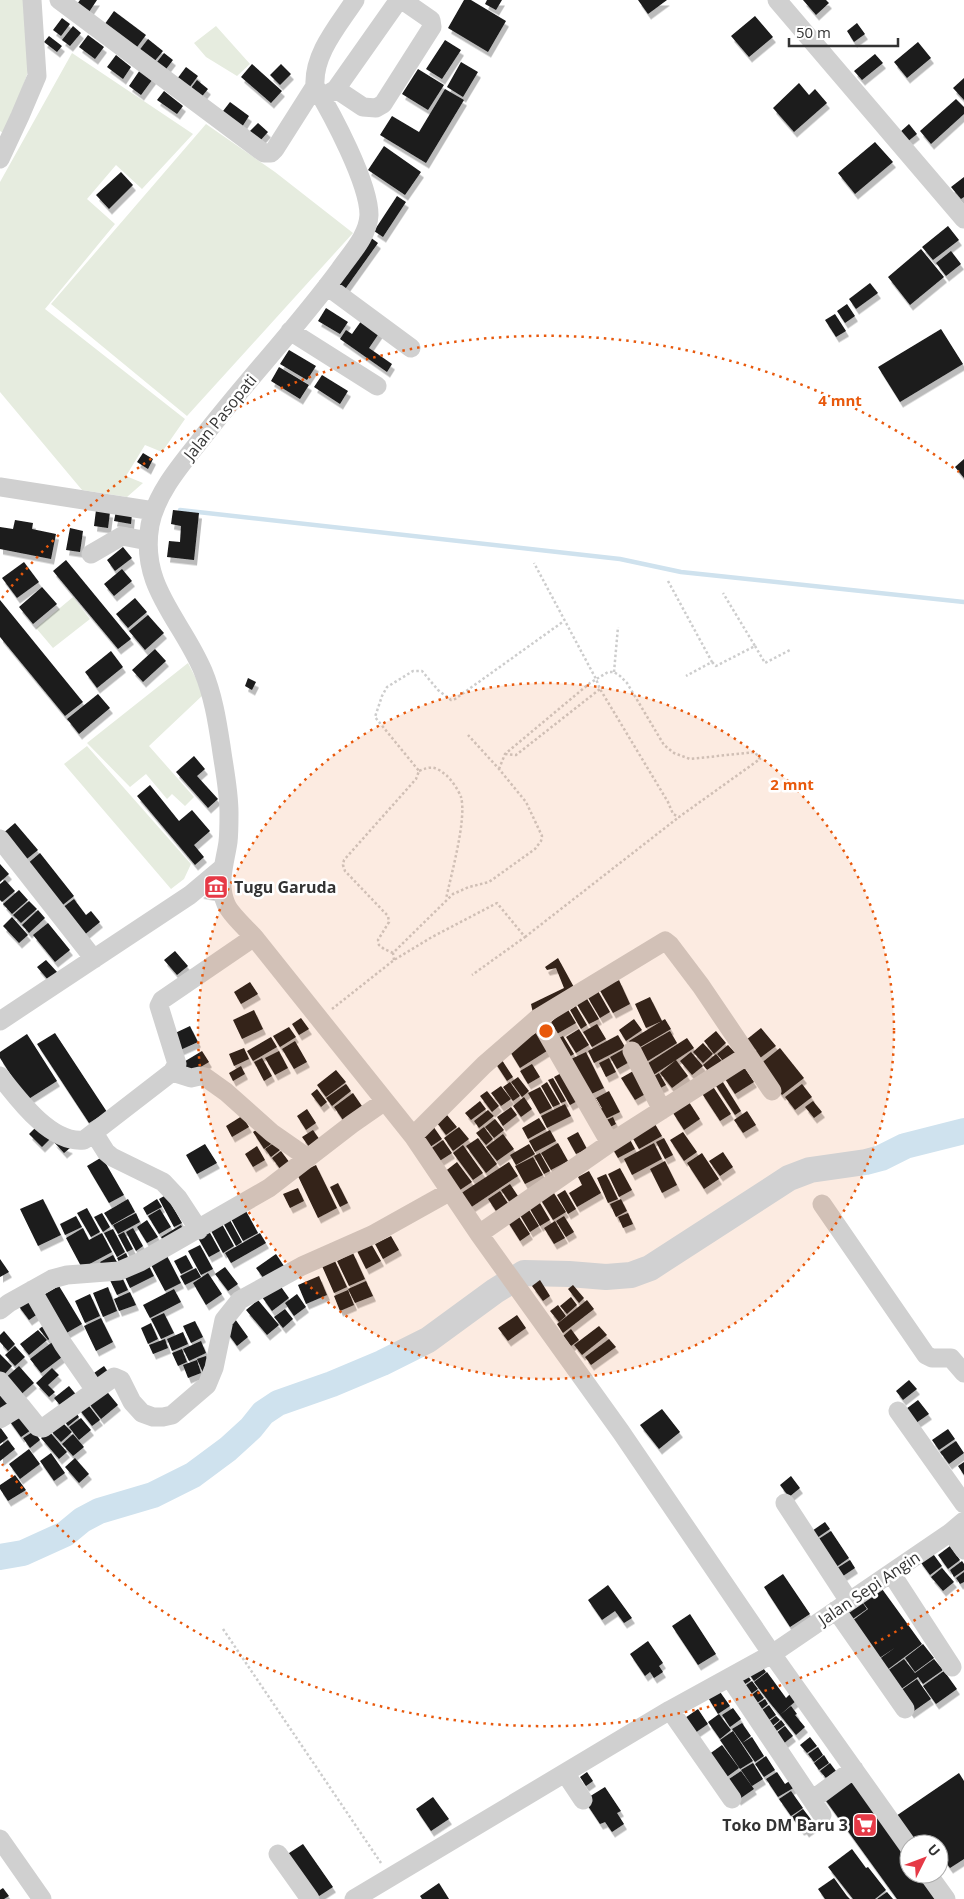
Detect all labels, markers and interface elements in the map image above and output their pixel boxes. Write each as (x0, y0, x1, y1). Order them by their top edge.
scale bar (789, 15, 898, 47)
text: 50 m (796, 22, 831, 42)
street label: Jalan Pasopati (177, 370, 261, 466)
text: 4 mnt (818, 390, 862, 410)
text: 2 mnt (770, 774, 814, 794)
museum icon: Tugu Garuda (203, 874, 229, 900)
place label: Tugu Garuda (234, 876, 336, 898)
centre of rings (537, 1022, 555, 1040)
street label: Jalan Sepi Angin (812, 1546, 924, 1631)
supermarket icon: Toko DM Baru 3 (852, 1812, 878, 1838)
place label: Toko DM Baru 3 (722, 1814, 848, 1836)
north arrow (899, 1834, 949, 1884)
text: U (923, 1840, 945, 1860)

